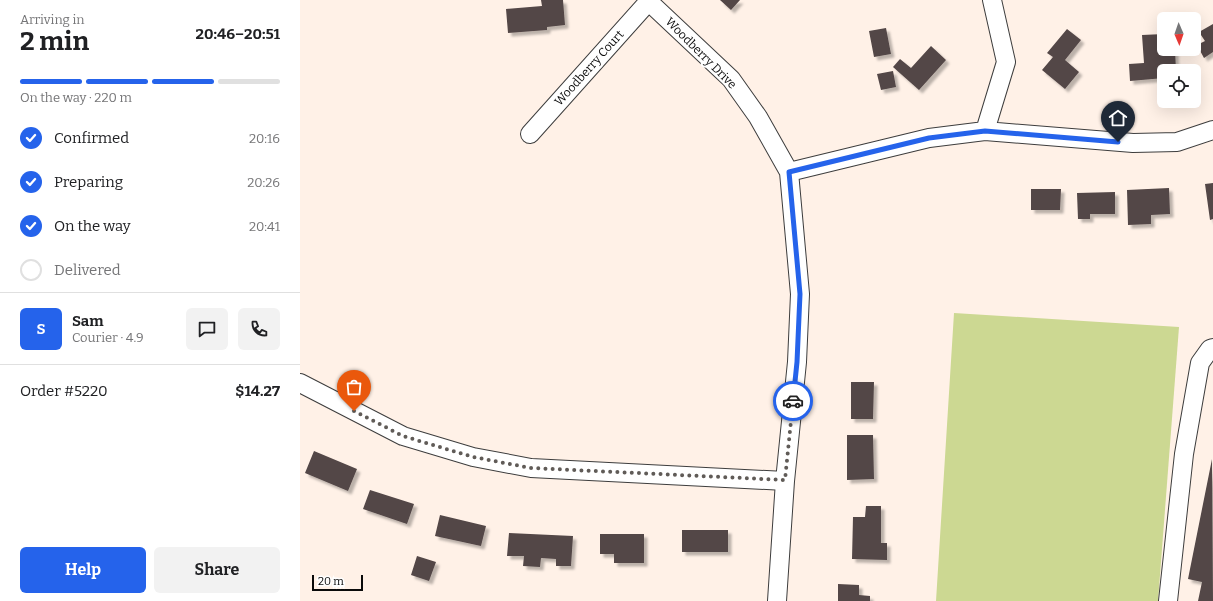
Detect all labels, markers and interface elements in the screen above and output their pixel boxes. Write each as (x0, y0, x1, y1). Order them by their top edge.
text: Arriving in (20, 12, 85, 27)
north arrow (1157, 12, 1201, 56)
map controls (1157, 12, 1201, 108)
street label: Woodberry Drive (663, 15, 739, 91)
text: 20:46–20:51 (196, 25, 280, 43)
text: 2 min (20, 26, 89, 57)
street label: Woodberry Court (551, 27, 627, 109)
button: locate (1157, 64, 1201, 108)
text: On the way · 220 m (20, 90, 132, 105)
pin (1101, 101, 1135, 142)
icon: home (1107, 107, 1129, 129)
icon: check (20, 127, 42, 149)
text: Confirmed (54, 129, 129, 147)
text: 20:16 (249, 131, 280, 146)
icon: check (20, 171, 42, 193)
text: Preparing (54, 173, 123, 191)
text: 20:26 (247, 175, 280, 190)
icon: check (20, 215, 42, 237)
text: On the way (54, 217, 131, 235)
text: 20:41 (249, 219, 280, 234)
text: Delivered (54, 261, 121, 279)
button: chat (186, 308, 228, 350)
button: phone (238, 308, 280, 350)
text: Sam (72, 312, 104, 330)
text: S (36, 320, 46, 338)
text: Courier · 4.9 (72, 330, 144, 345)
pin (337, 370, 371, 411)
icon: bag (343, 376, 365, 398)
courier (773, 381, 813, 421)
text: Order #5220 (20, 382, 108, 400)
text: $14.27 (235, 382, 280, 400)
icon: car (782, 390, 804, 412)
button: Help (20, 547, 146, 593)
button: Share (154, 547, 280, 593)
scale bar (312, 573, 363, 592)
text: 20 m (318, 575, 344, 588)

